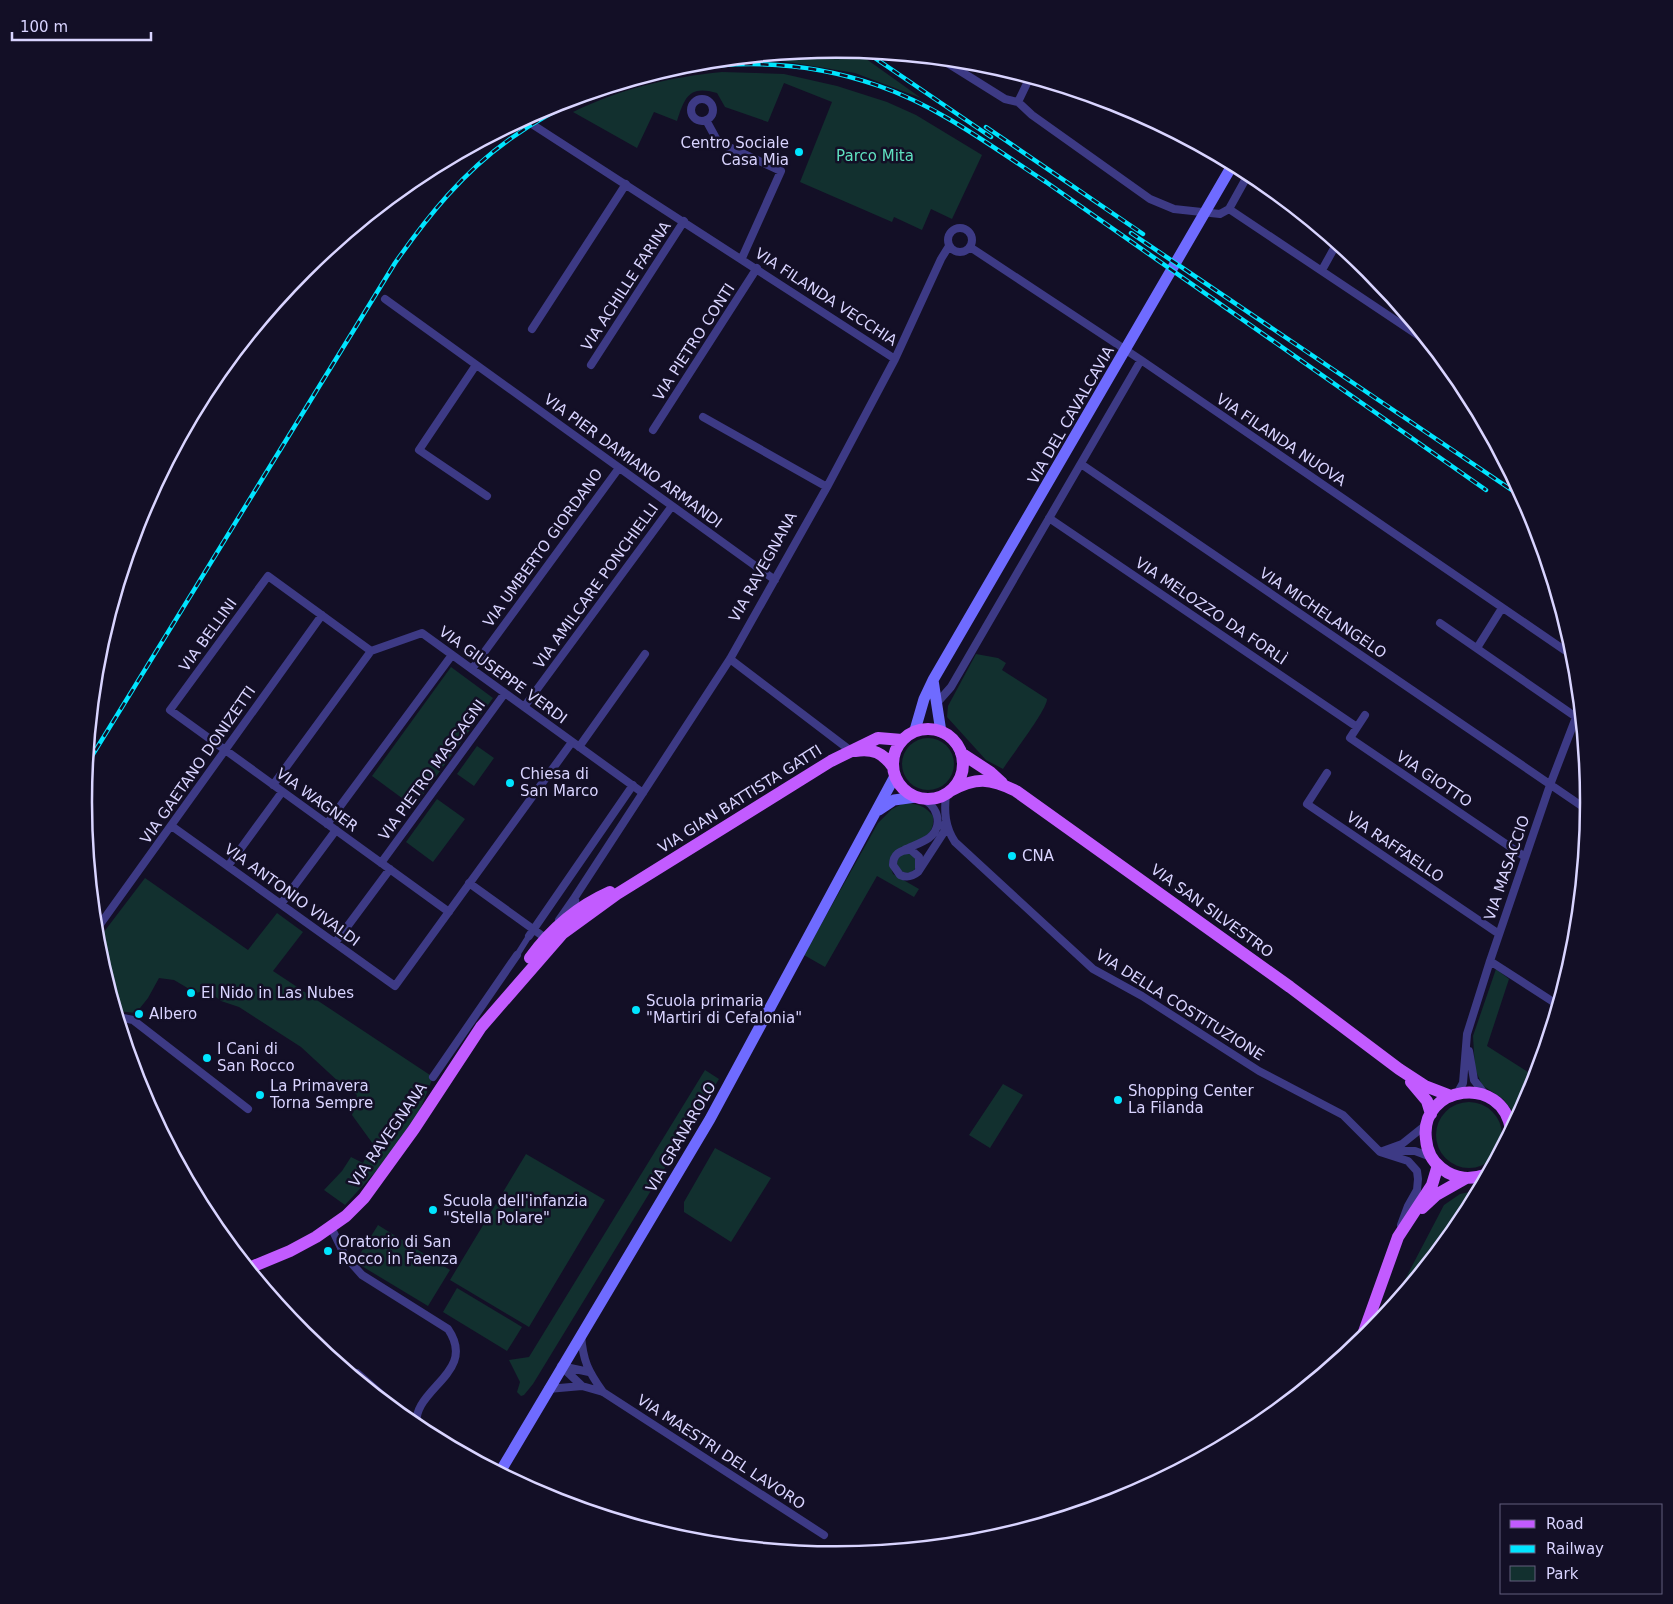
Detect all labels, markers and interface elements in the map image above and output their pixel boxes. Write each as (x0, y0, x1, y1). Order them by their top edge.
scale bar (12, 10, 151, 42)
text: 100 m (20, 18, 68, 36)
place label: Centro Sociale Casa Mia (680, 134, 789, 169)
marker: Centro Sociale Casa Mia (793, 146, 805, 158)
park label: Parco Mita (836, 147, 914, 165)
street label: VIA ACHILLE FARINA (577, 217, 675, 354)
street label: VIA FILANDA VECCHIA (752, 244, 901, 350)
street label: VIA PIETRO CONTI (649, 280, 739, 404)
street label: VIA DEL CAVALCAVIA (1024, 342, 1118, 487)
street label: VIA PIER DAMIANO ARMANDI (540, 390, 726, 532)
street label: VIA FILANDA NUOVA (1213, 390, 1350, 491)
street label: VIA UMBERTO GIORDANO (479, 465, 607, 631)
street label: VIA AMILCARE PONCHIELLI (530, 500, 662, 672)
street label: VIA RAVEGNANA (725, 508, 801, 625)
street label: VIA MELOZZO DA FORLÌ (1132, 553, 1291, 668)
street label: VIA MICHELANGELO (1256, 564, 1390, 662)
street label: VIA BELLINI (175, 595, 241, 675)
street label: VIA GIUSEPPE VERDI (435, 622, 571, 728)
street label: VIA GAETANO DONIZETTI (137, 683, 259, 847)
street label: VIA PIETRO MASCAGNI (375, 696, 489, 844)
street label: VIA GIAN BATTISTA GATTI (655, 741, 825, 857)
street label: VIA GIOTTO (1393, 747, 1475, 811)
street label: VIA WAGNER (273, 764, 361, 836)
place label: Chiesa di San Marco (520, 765, 598, 800)
marker: Chiesa di San Marco (504, 777, 516, 789)
street label: VIA RAFFAELLO (1343, 808, 1447, 886)
street label: VIA MASACCIO (1481, 813, 1533, 923)
street label: VIA ANTONIO VIVALDI (221, 840, 363, 950)
place label: CNA (1022, 847, 1055, 865)
marker: CNA (1006, 850, 1018, 862)
street label: VIA SAN SILVESTRO (1147, 860, 1277, 962)
street label: VIA DELLA COSTITUZIONE (1092, 946, 1268, 1064)
place label: El Nido in Las Nubes (201, 984, 354, 1002)
marker: El Nido in Las Nubes (185, 987, 197, 999)
place label: Scuola primaria "Martiri di Cefalonia" (646, 992, 802, 1027)
marker: Scuola primaria "Martiri di Cefalonia" (630, 1004, 642, 1016)
place label: Albero (149, 1005, 197, 1023)
marker: Albero (133, 1008, 145, 1020)
place label: I Cani di San Rocco (217, 1040, 295, 1075)
marker: I Cani di San Rocco (201, 1052, 213, 1064)
place label: La Primavera Torna Sempre (269, 1077, 373, 1112)
street label: VIA GRANAROLO (642, 1078, 720, 1196)
street label: VIA RAVEGNANA (345, 1079, 431, 1191)
place label: Shopping Center La Filanda (1128, 1082, 1255, 1117)
marker: La Primavera Torna Sempre (254, 1089, 266, 1101)
marker: Shopping Center La Filanda (1112, 1094, 1124, 1106)
place label: Scuola dell'infanzia "Stella Polare" (443, 1192, 588, 1227)
marker: Scuola dell'infanzia "Stella Polare" (427, 1204, 439, 1216)
place label: Oratorio di San Rocco in Faenza (338, 1233, 458, 1268)
marker: Oratorio di San Rocco in Faenza (322, 1245, 334, 1257)
street label: VIA MAESTRI DEL LAVORO (634, 1391, 808, 1513)
legend (1500, 1504, 1663, 1594)
text: Road (1546, 1515, 1584, 1533)
text: Railway (1546, 1540, 1604, 1558)
text: Park (1546, 1565, 1579, 1583)

